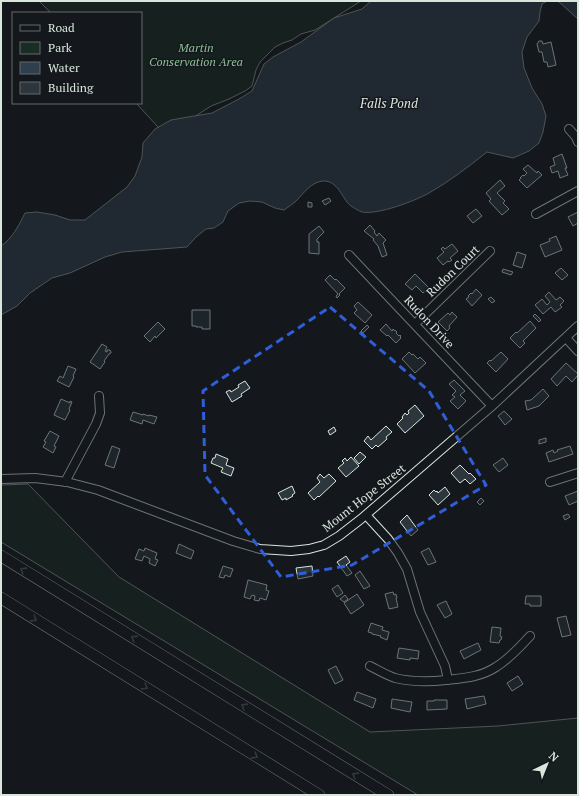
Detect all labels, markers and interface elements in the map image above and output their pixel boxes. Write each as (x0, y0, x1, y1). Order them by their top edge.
legend (12, 12, 142, 104)
text: Road (48, 20, 75, 35)
text: Park (48, 40, 73, 55)
park label: Martin Conservation Area (149, 40, 243, 69)
text: Water (48, 60, 80, 75)
text: Building (48, 80, 94, 95)
water label: Falls Pond (359, 94, 419, 112)
street label: Rudon Court (423, 241, 483, 300)
street label: Rudon Drive (401, 292, 458, 351)
street label: Mount Hope Street (319, 460, 409, 535)
one-way arrow (20, 567, 27, 574)
one-way arrow (30, 614, 37, 622)
one-way arrow (131, 635, 138, 643)
one-way arrow (141, 683, 148, 690)
one-way arrow (241, 704, 248, 711)
north arrow (527, 744, 567, 784)
text: N (546, 749, 562, 765)
one-way arrow (251, 751, 258, 758)
one-way arrow (352, 772, 359, 779)

